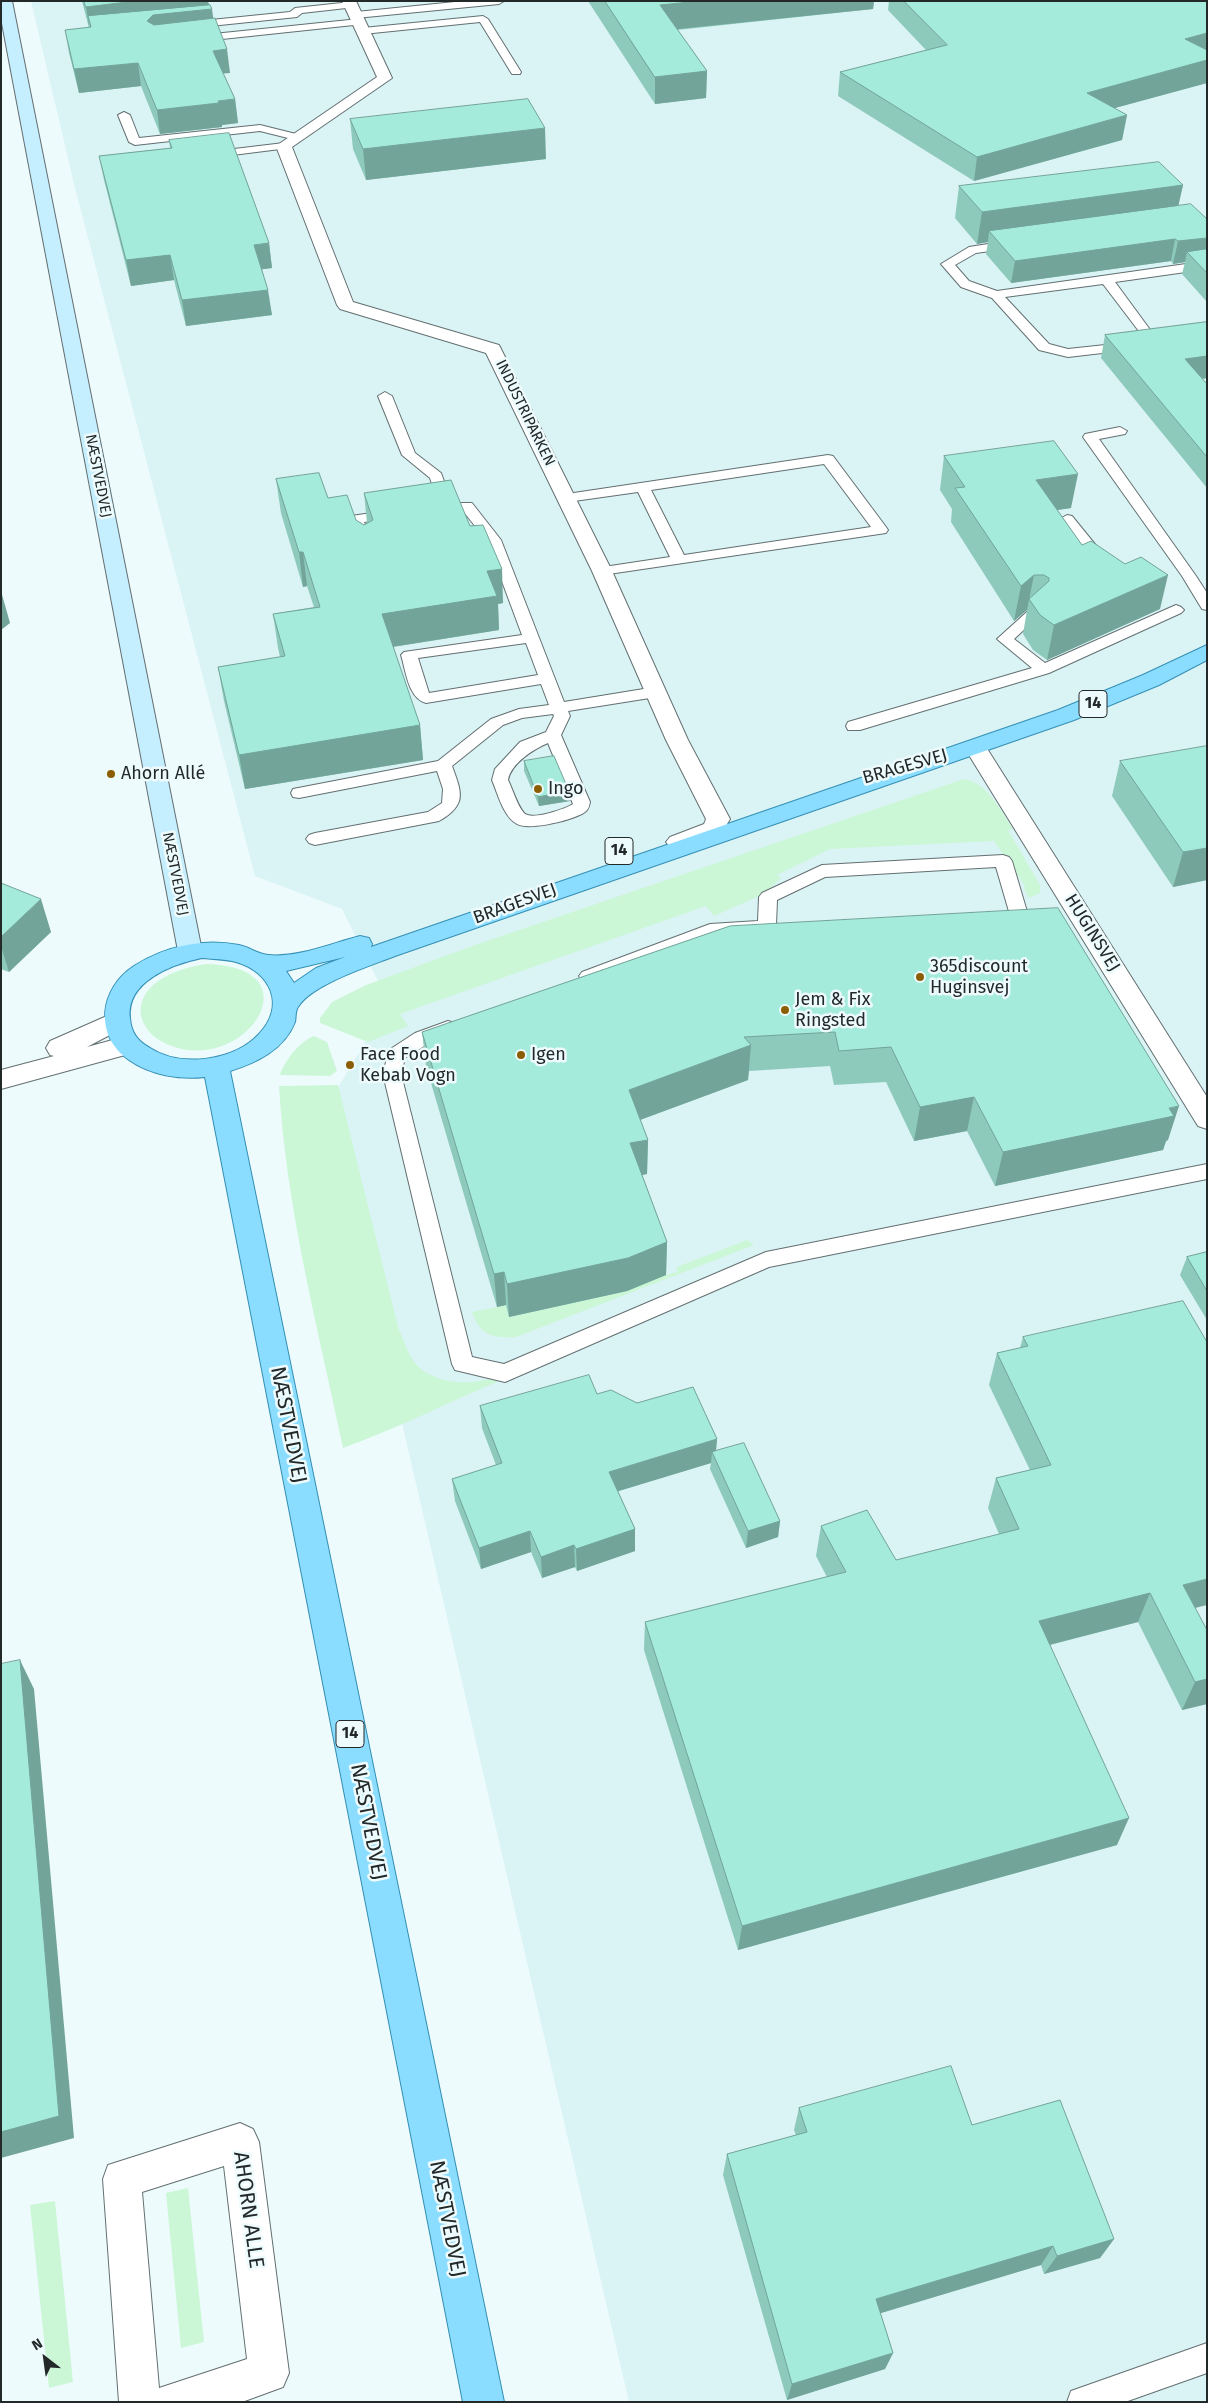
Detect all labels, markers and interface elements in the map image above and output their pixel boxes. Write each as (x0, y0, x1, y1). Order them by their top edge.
street label: INDUSTRIPARKEN (492, 357, 558, 469)
street label: NÆSTVEDVEJ (81, 433, 115, 519)
road number: 14 (1079, 691, 1107, 718)
street label: BRAGESVEJ (860, 745, 950, 789)
place label: Ahorn Allé (121, 763, 205, 785)
marker: Ahorn Allé (105, 768, 117, 780)
place label: Ingo (548, 778, 583, 800)
marker: Ingo (532, 783, 544, 795)
street label: NÆSTVEDVEJ (158, 831, 192, 917)
road number: 14 (605, 838, 633, 864)
street label: BRAGESVEJ (470, 879, 560, 929)
street label: HUGINSVEJ (1060, 890, 1124, 976)
place label: 365discount Huginsvej (930, 956, 1028, 999)
marker: 365discount Huginsvej (914, 971, 926, 983)
place label: Jem & Fix Ringsted (795, 989, 870, 1032)
marker: Jem & Fix Ringsted (779, 1004, 791, 1016)
place label: Face Food Kebab Vogn (360, 1044, 456, 1086)
place label: Igen (531, 1044, 566, 1066)
marker: Igen (515, 1049, 527, 1061)
marker: Face Food Kebab Vogn (344, 1059, 356, 1071)
street label: NÆSTVEDVEJ (264, 1364, 312, 1486)
road number: 14 (336, 1720, 364, 1748)
street label: NÆSTVEDVEJ (344, 1761, 392, 1883)
street label: AHORN ALLE (227, 2150, 269, 2270)
street label: NÆSTVEDVEJ (423, 2158, 471, 2280)
north arrow (20, 2333, 70, 2383)
text: N (29, 2335, 46, 2354)

